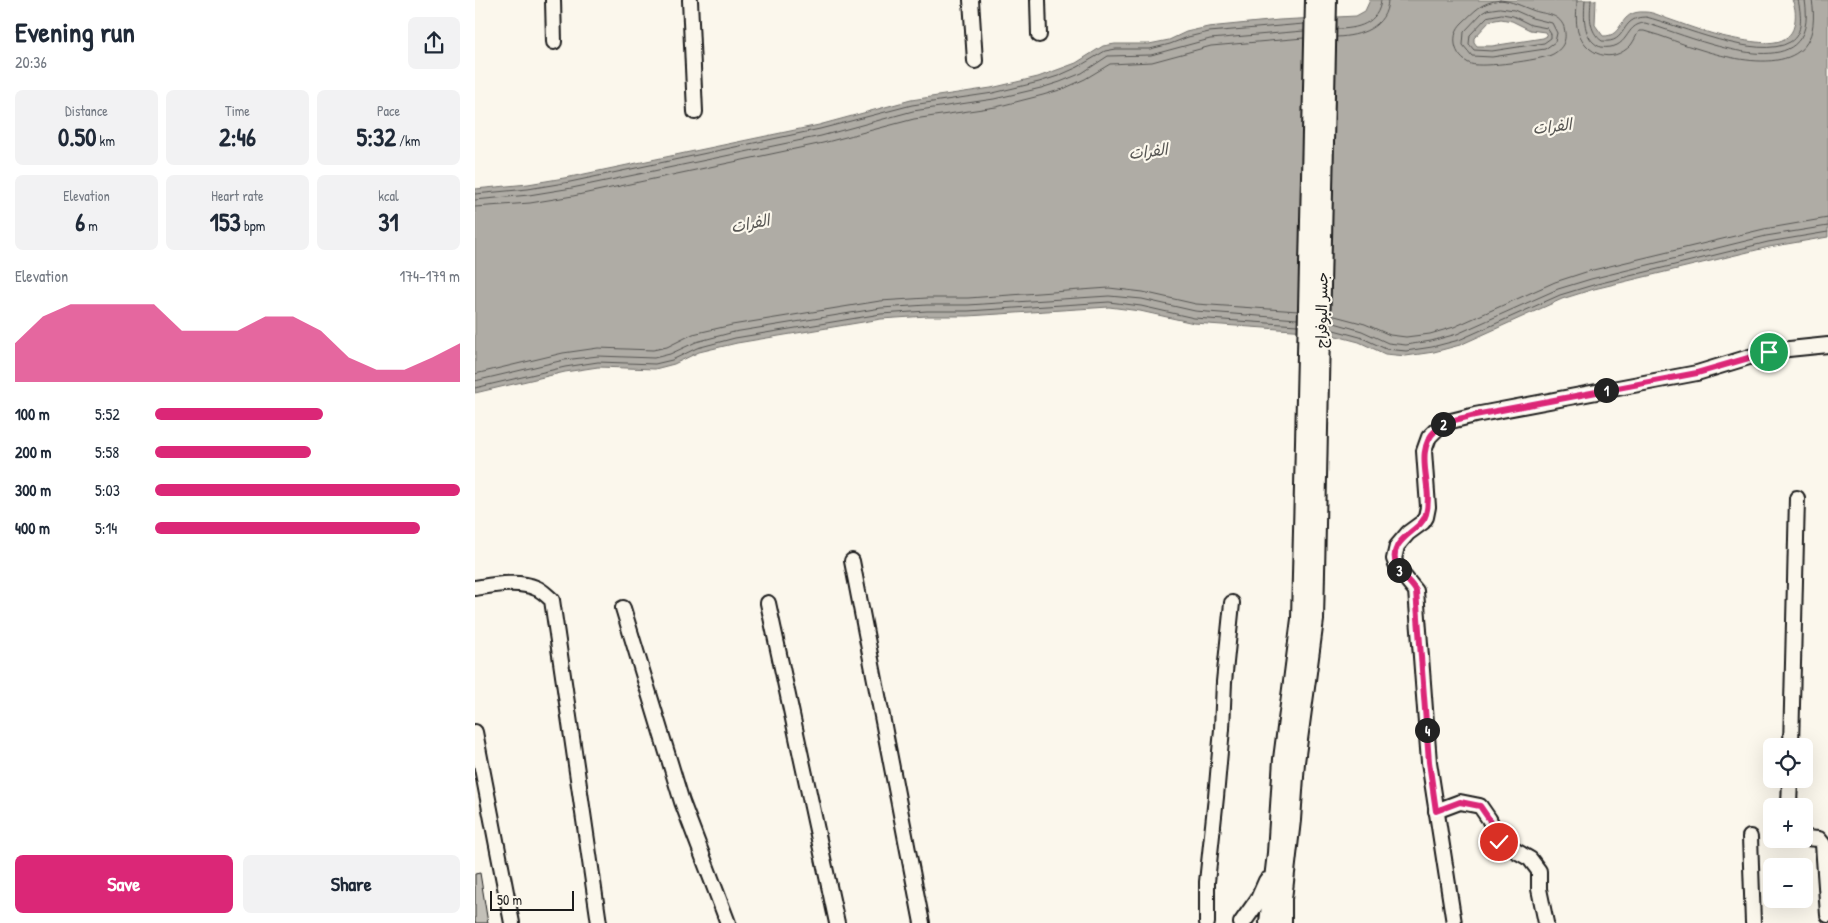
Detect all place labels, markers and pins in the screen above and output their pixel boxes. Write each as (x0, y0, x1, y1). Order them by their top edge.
pin (1748, 331, 1790, 373)
pin: 1 (1593, 378, 1619, 402)
pin: 2 (1431, 412, 1455, 436)
pin: 3 (1387, 558, 1411, 582)
pin: 4 (1415, 718, 1439, 742)
pin (1478, 821, 1520, 863)

